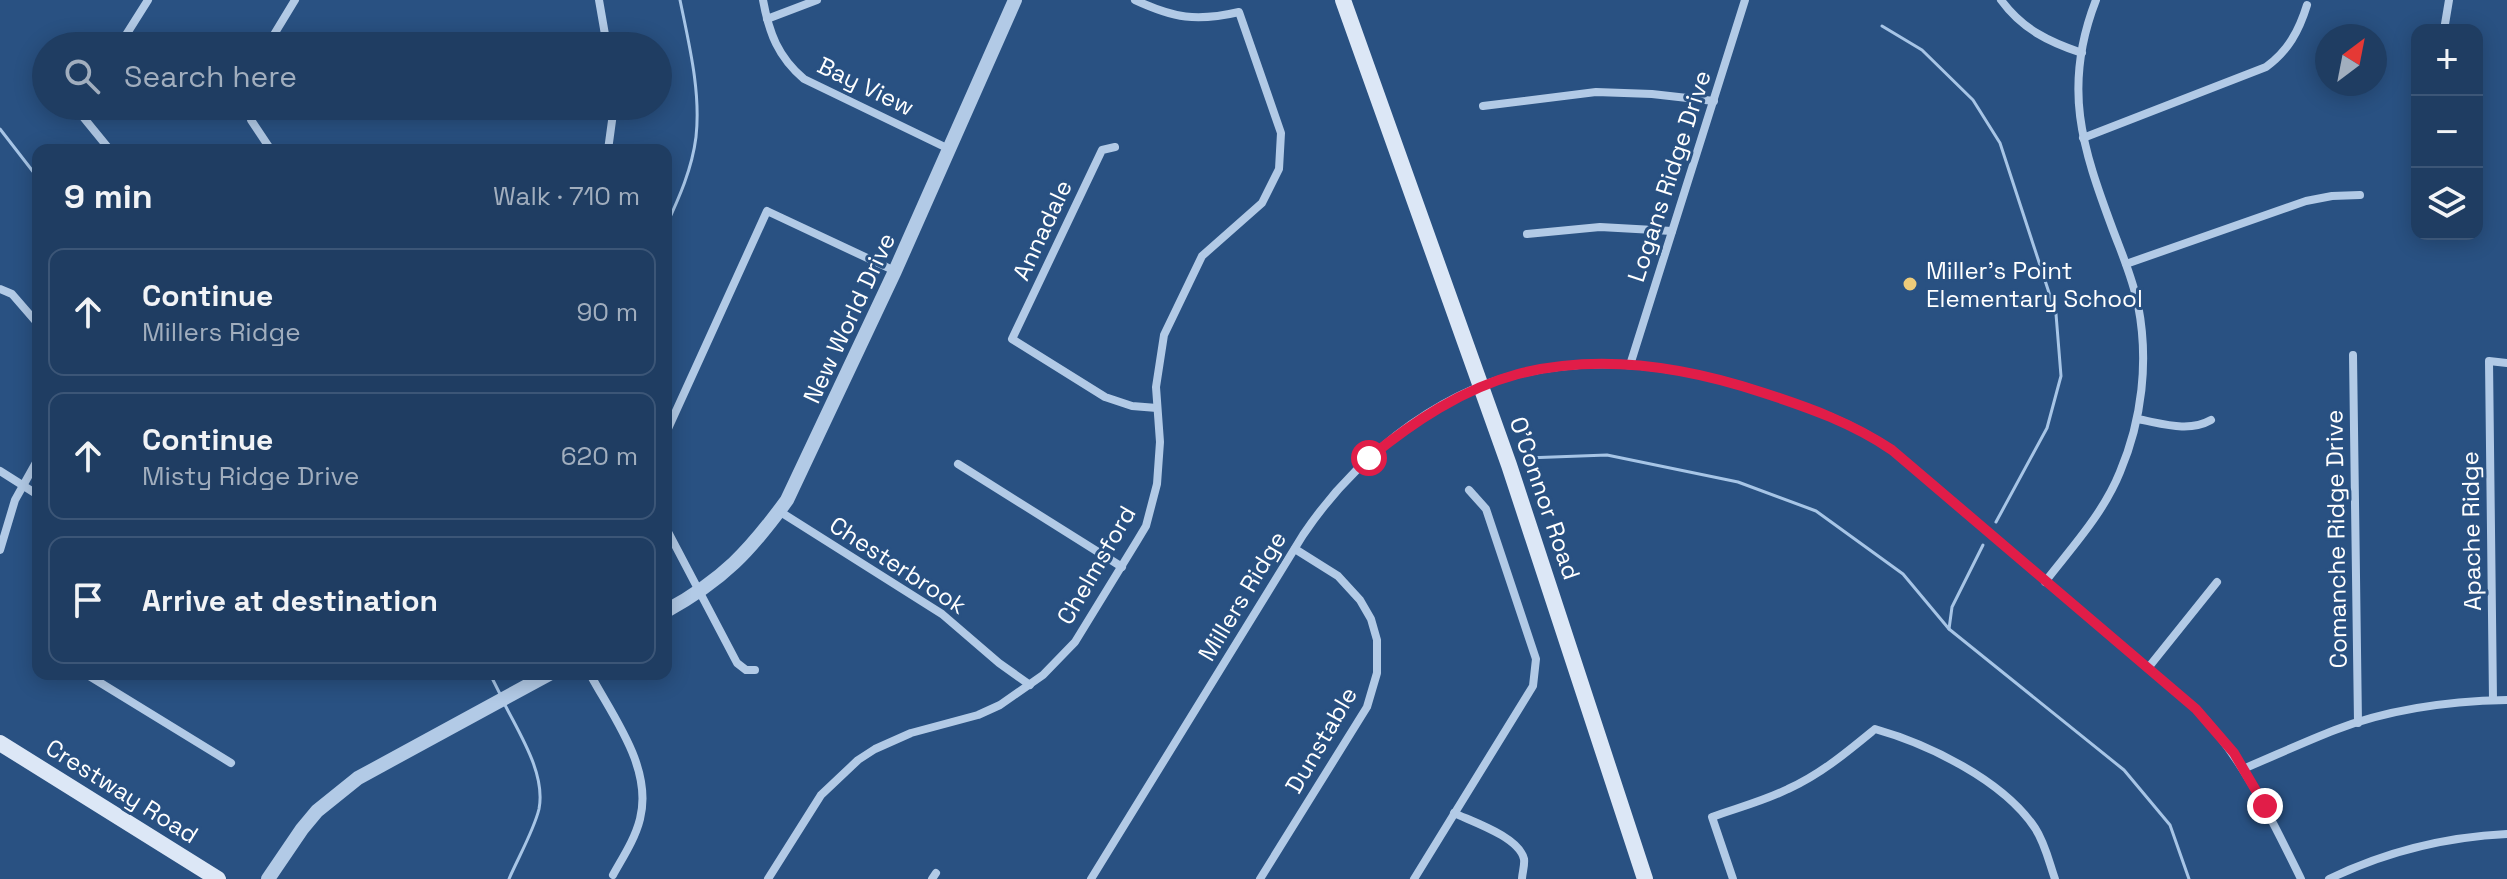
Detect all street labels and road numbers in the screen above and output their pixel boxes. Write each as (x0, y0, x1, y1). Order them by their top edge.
street label: Bay View (813, 49, 919, 123)
street label: Logans Ridge Drive (1620, 66, 1718, 286)
street label: Annadale (1005, 175, 1079, 285)
street label: New World Drive (796, 228, 902, 408)
street label: Comanche Ridge Drive (2318, 409, 2354, 669)
street label: O'Connor Road (1503, 412, 1587, 584)
street label: Apache Ridge (2454, 451, 2488, 611)
street label: Chelmsford (1050, 500, 1142, 630)
street label: Chesterbrook (824, 509, 972, 621)
street label: Millers Ridge (1191, 525, 1293, 667)
street label: Dunstable (1278, 681, 1364, 799)
street label: Crestway Road (40, 732, 204, 850)

